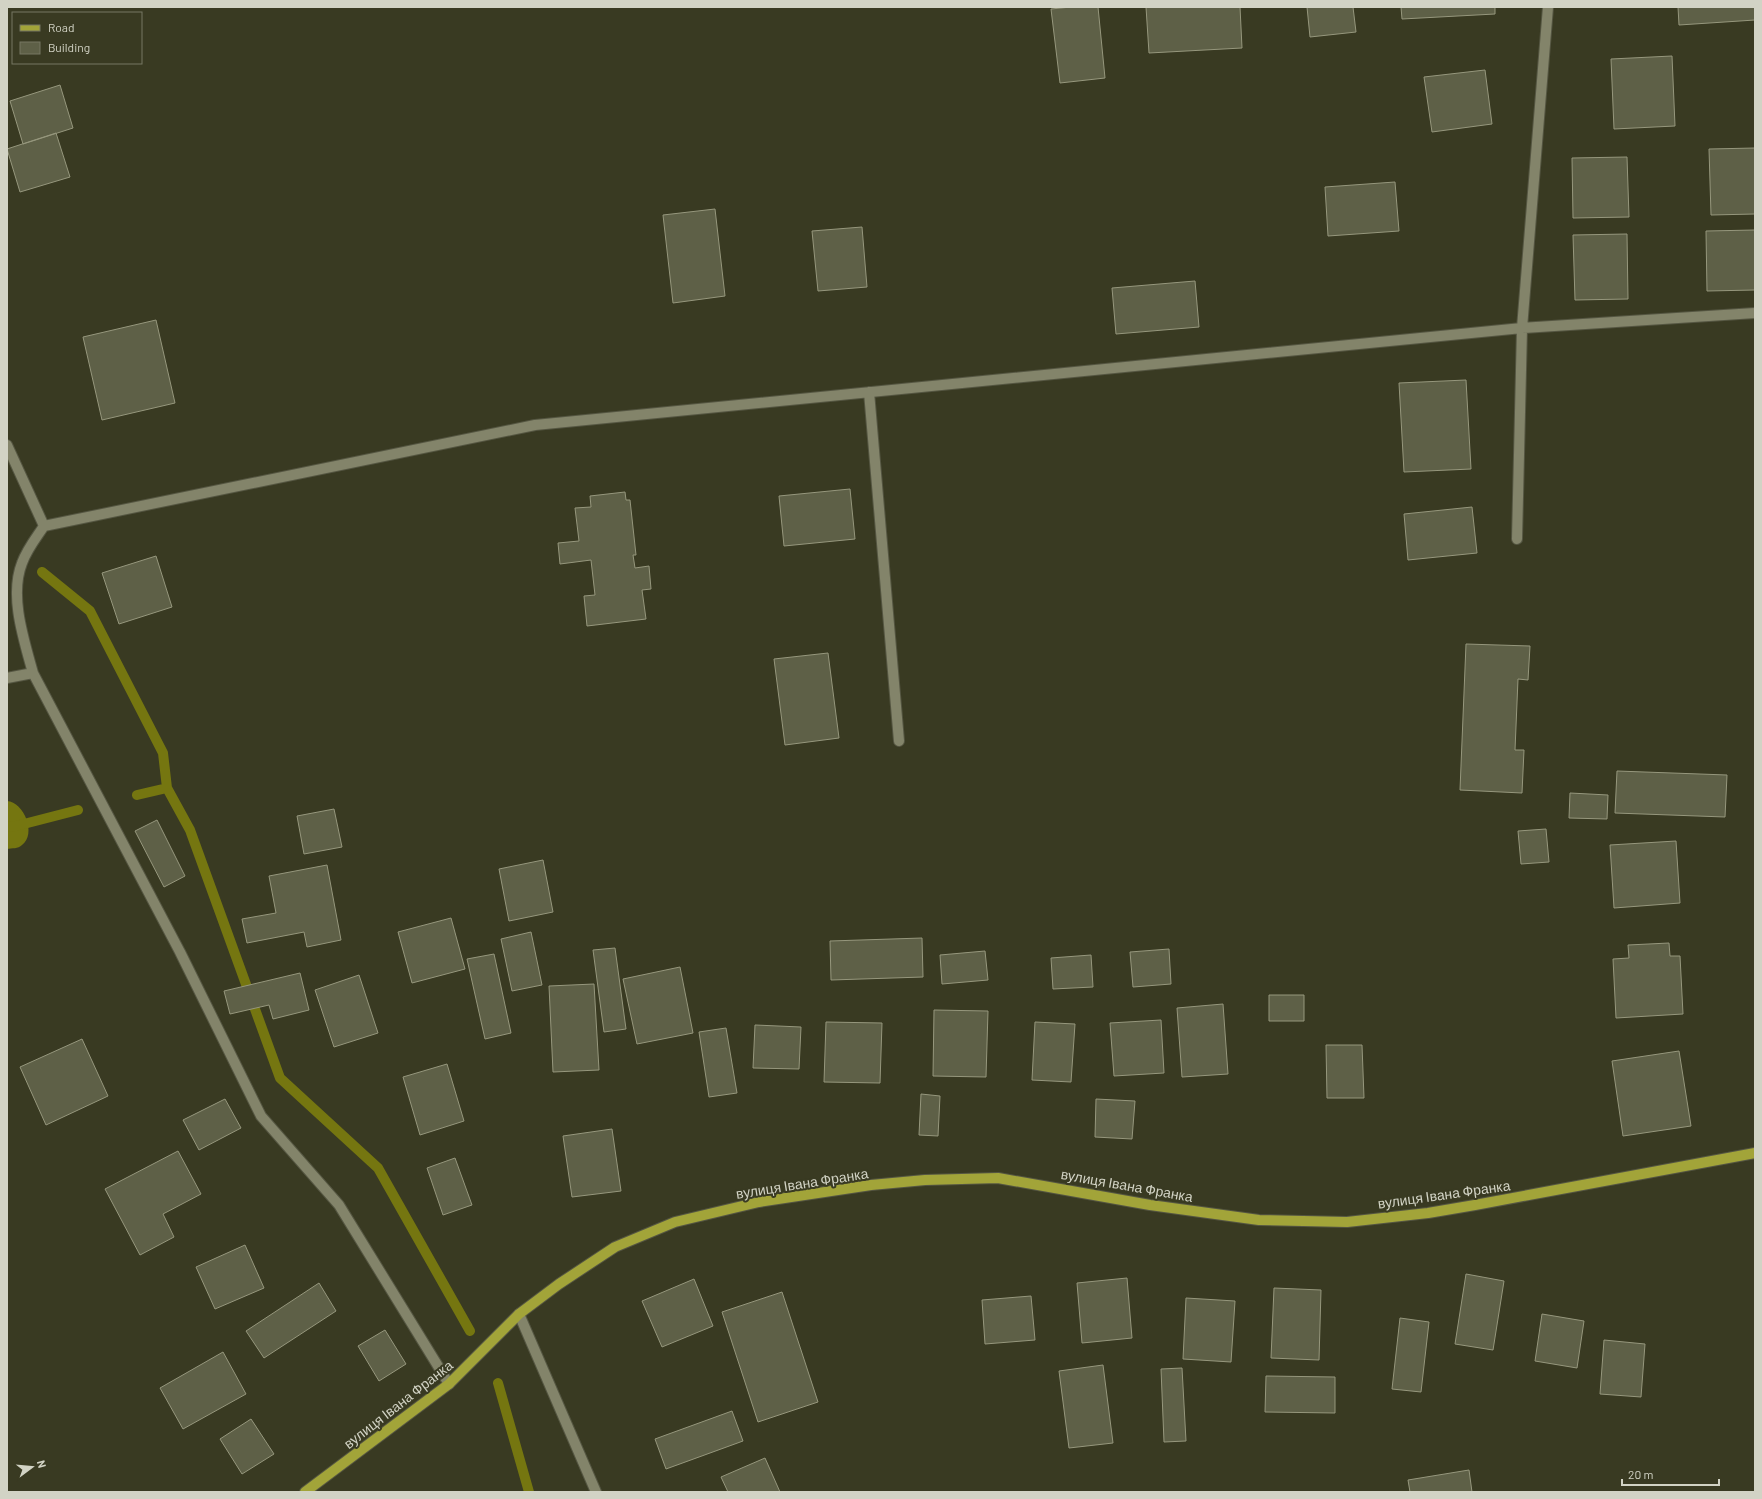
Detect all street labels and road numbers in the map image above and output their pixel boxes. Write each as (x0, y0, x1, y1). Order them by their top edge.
street label: вулиця Івана Франка (735, 1164, 870, 1202)
street label: вулиця Івана Франка (1060, 1165, 1194, 1205)
street label: вулиця Івана Франка (1377, 1176, 1512, 1212)
street label: вулиця Івана Франка (340, 1356, 456, 1452)

